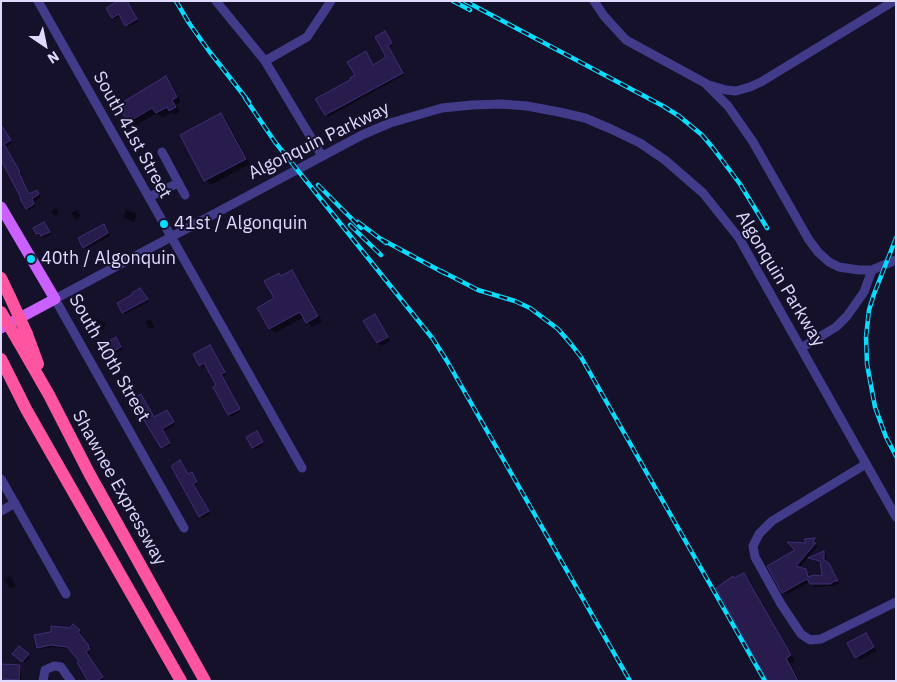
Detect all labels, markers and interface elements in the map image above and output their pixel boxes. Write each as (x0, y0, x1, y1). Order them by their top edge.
north arrow (20, 20, 70, 70)
text: N (44, 47, 63, 68)
street label: South 41st Street (88, 68, 176, 202)
street label: Algonquin Parkway (245, 97, 393, 185)
street label: Algonquin Parkway (731, 207, 829, 351)
place label: 41st / Algonquin (174, 213, 307, 235)
marker: 41st / Algonquin (158, 218, 170, 230)
place label: 40th / Algonquin (41, 248, 176, 270)
marker: 40th / Algonquin (25, 253, 37, 265)
street label: South 40th Street (64, 291, 154, 425)
street label: Shawnee Expressway (67, 407, 171, 569)

